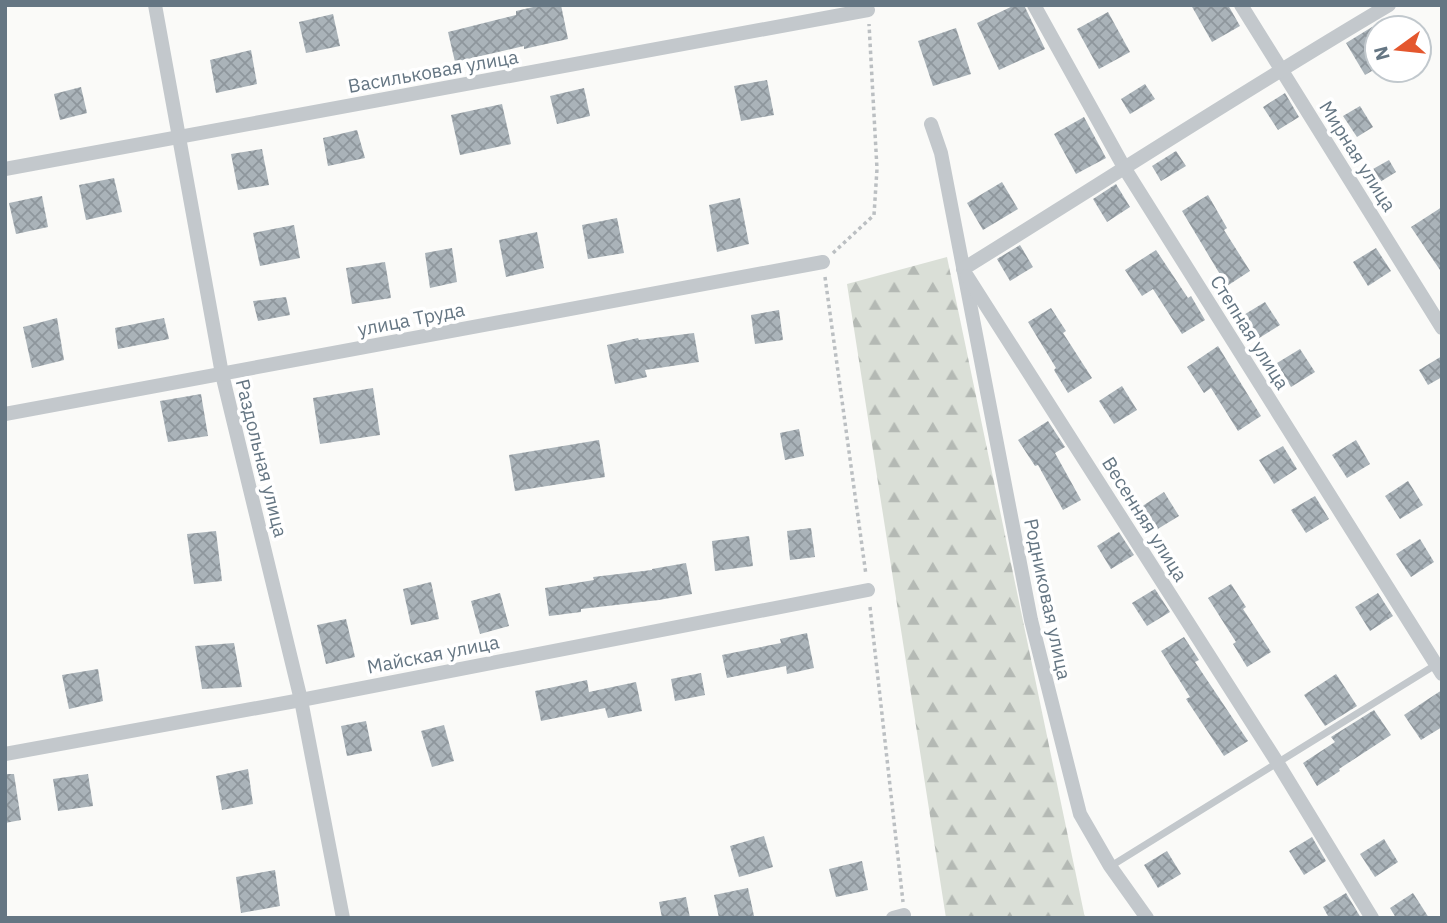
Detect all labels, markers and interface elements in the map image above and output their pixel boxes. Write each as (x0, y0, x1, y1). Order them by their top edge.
north arrow (1363, 14, 1433, 84)
street label: Васильковая улица (346, 44, 520, 98)
text: N (1368, 44, 1395, 63)
street label: Мирная улица (1314, 96, 1402, 216)
street label: Степная улица (1205, 270, 1295, 394)
street label: улица Труда (355, 297, 467, 341)
street label: Раздольная улица (231, 376, 293, 540)
street label: Весенняя улица (1097, 452, 1193, 586)
street label: Родниковая улица (1019, 516, 1077, 682)
street label: Майская улица (365, 629, 501, 679)

